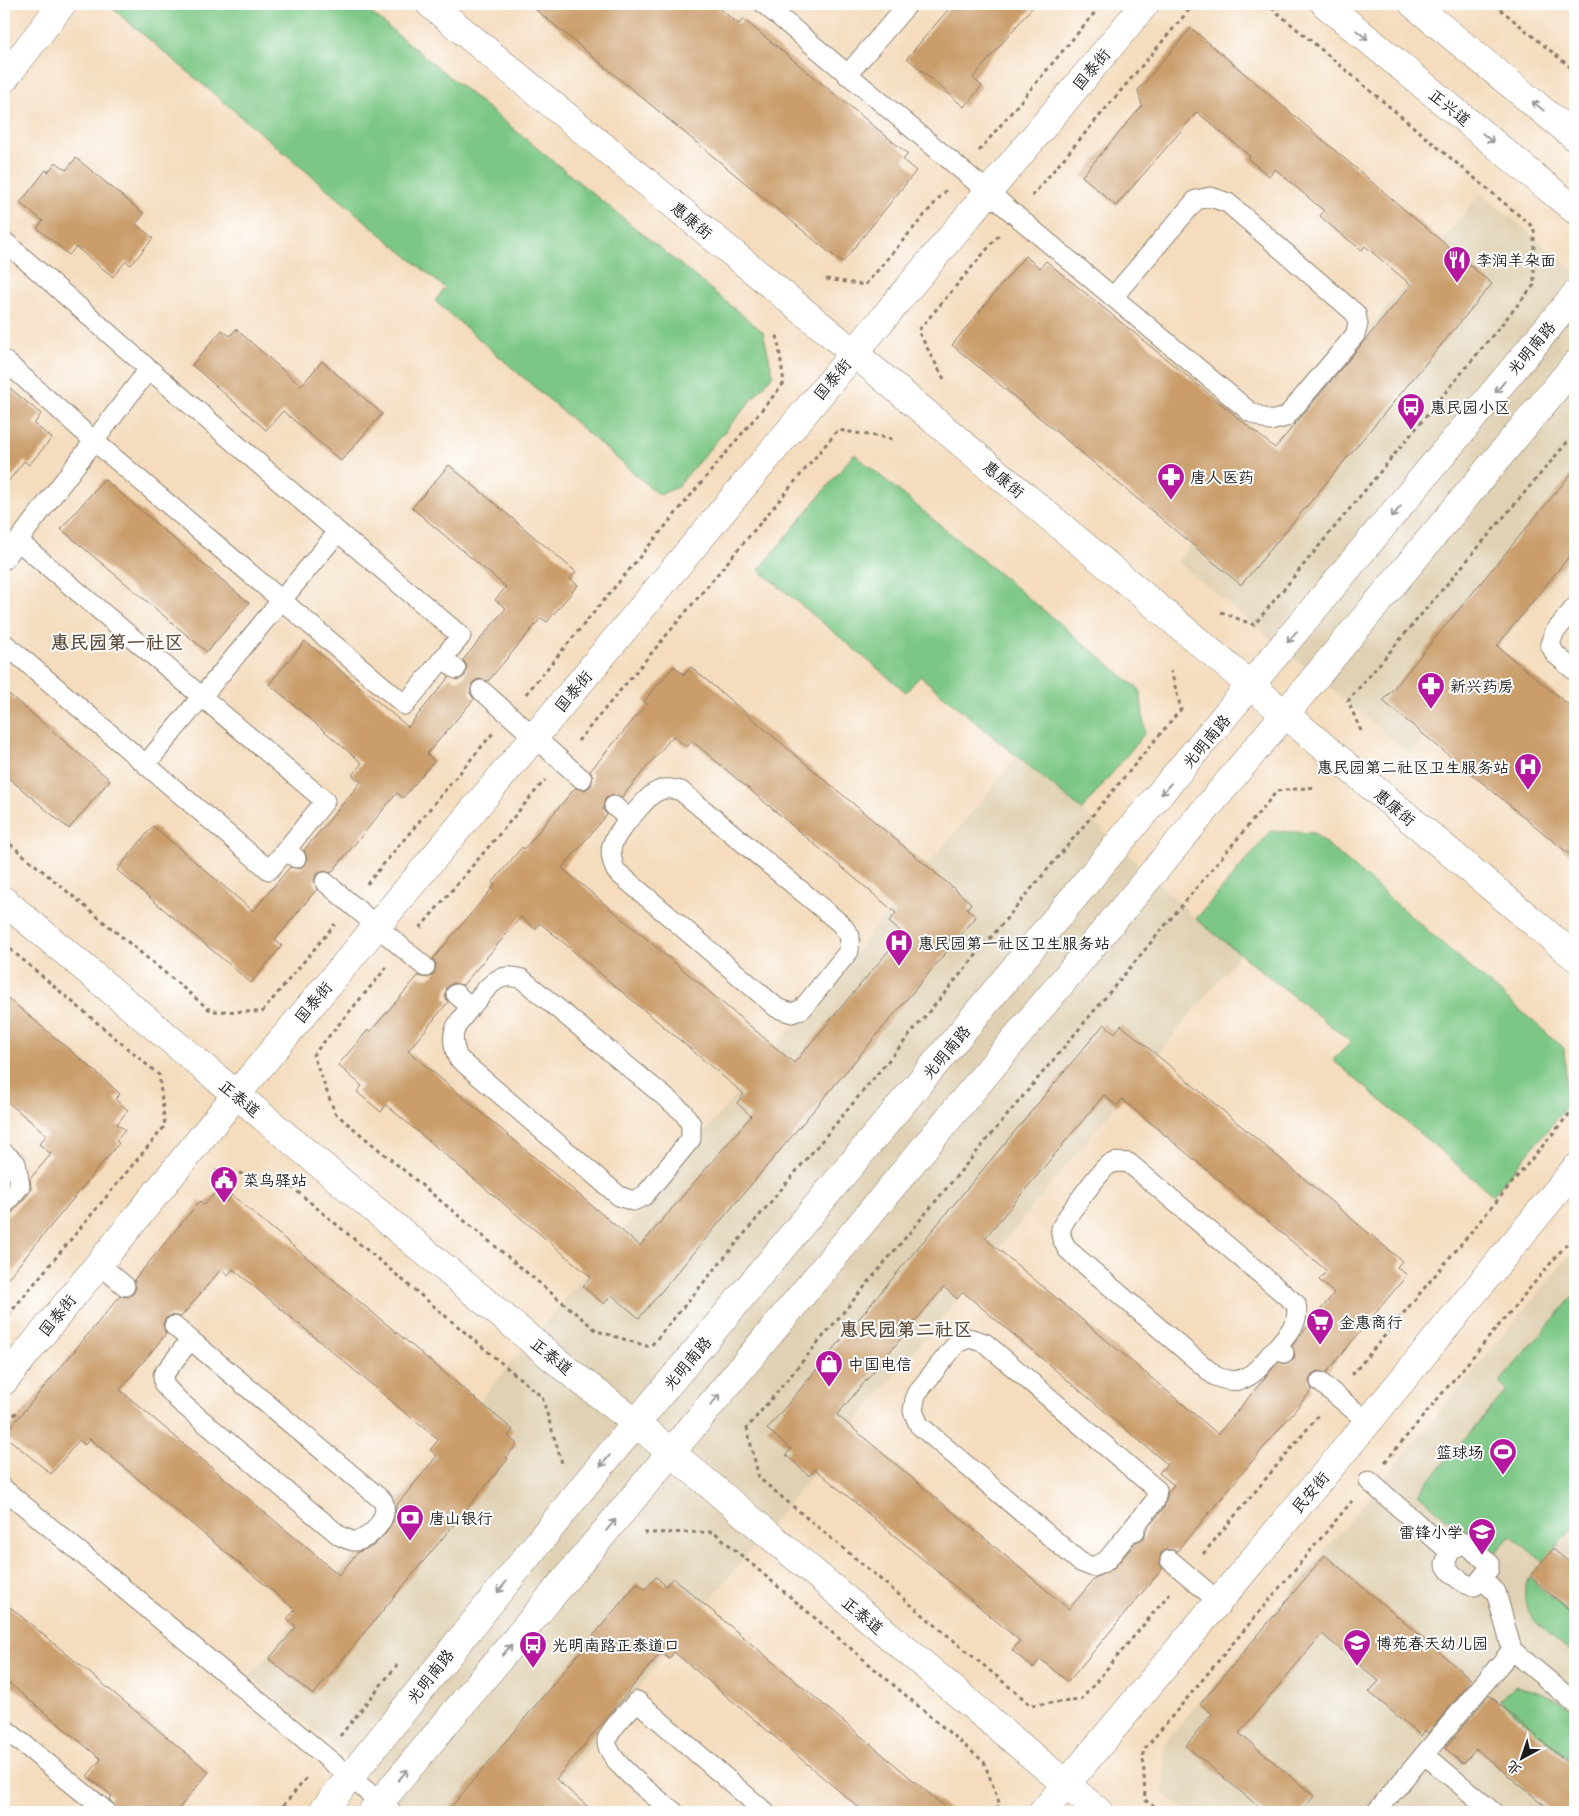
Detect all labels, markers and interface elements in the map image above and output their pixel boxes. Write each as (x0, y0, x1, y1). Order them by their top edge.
one-way arrow (1355, 29, 1368, 40)
street label: 国泰街 (1068, 44, 1114, 94)
street label: 正兴道 (1425, 84, 1475, 130)
one-way arrow (1531, 101, 1544, 112)
one-way arrow (1481, 133, 1494, 144)
street label: 惠康街 (667, 197, 717, 243)
restaurant icon: 李润羊杂面 (1442, 245, 1472, 284)
place label: 李润羊杂面 (1476, 250, 1556, 270)
street label: 光明南路 (1503, 317, 1559, 379)
street label: 国泰街 (809, 354, 855, 404)
one-way arrow (1494, 380, 1505, 393)
bus stop icon: 惠民园小区 (1396, 392, 1426, 431)
place label: 惠民园小区 (1430, 397, 1510, 417)
street label: 惠康街 (979, 456, 1029, 502)
pharmacy icon: 唐人医药 (1156, 462, 1186, 501)
place label: 唐人医药 (1190, 467, 1254, 487)
one-way arrow (1391, 505, 1402, 518)
district label: 惠民园第一社区 (50, 630, 184, 654)
one-way arrow (1287, 630, 1298, 643)
street label: 国泰街 (550, 666, 596, 716)
pharmacy icon: 新兴药房 (1416, 671, 1446, 710)
place label: 新兴药房 (1450, 676, 1514, 696)
street label: 光明南路 (1178, 710, 1234, 772)
hospital icon: 惠民园第二社区卫生服务站 (1513, 752, 1543, 791)
place label: 惠民园第二社区卫生服务站 (1317, 757, 1509, 777)
one-way arrow (1161, 782, 1172, 795)
street label: 惠康街 (1370, 784, 1420, 830)
hospital icon: 惠民园第一社区卫生服务站 (884, 928, 914, 967)
place label: 惠民园第一社区卫生服务站 (918, 933, 1110, 953)
street label: 国泰街 (290, 977, 336, 1027)
street label: 光明南路 (918, 1021, 974, 1083)
street label: 正泰道 (215, 1075, 265, 1121)
public building icon: 菜鸟驿站 (209, 1165, 239, 1204)
place label: 菜鸟驿站 (243, 1170, 307, 1190)
street label: 国泰街 (34, 1290, 80, 1340)
supermarket icon: 金惠商行 (1305, 1307, 1335, 1346)
place label: 金惠商行 (1339, 1312, 1403, 1332)
district label: 惠民园第二社区 (839, 1317, 973, 1341)
street label: 光明南路 (659, 1332, 715, 1394)
street label: 正泰道 (527, 1333, 577, 1379)
shop icon: 中国电信 (814, 1349, 844, 1388)
place label: 中国电信 (848, 1354, 912, 1374)
one-way arrow (709, 1394, 720, 1407)
sports icon: 篮球场 (1488, 1437, 1518, 1476)
place label: 篮球场 (1436, 1442, 1484, 1462)
one-way arrow (599, 1454, 610, 1467)
street label: 民安街 (1287, 1467, 1333, 1517)
bank icon: 唐山银行 (395, 1503, 425, 1542)
place label: 唐山银行 (429, 1508, 493, 1528)
school or university icon: 雷锋小学 (1467, 1517, 1497, 1556)
one-way arrow (606, 1519, 617, 1532)
place label: 雷锋小学 (1399, 1522, 1463, 1542)
one-way arrow (497, 1580, 508, 1593)
street label: 正泰道 (838, 1592, 888, 1638)
school or university icon: 博苑春天幼儿园 (1342, 1628, 1372, 1667)
bus stop icon: 光明南路正泰道口 (518, 1630, 548, 1669)
place label: 博苑春天幼儿园 (1376, 1633, 1488, 1653)
place label: 光明南路正泰道口 (552, 1635, 680, 1655)
one-way arrow (501, 1644, 512, 1657)
street label: 光明南路 (402, 1645, 458, 1707)
north arrow (1496, 1734, 1546, 1784)
text: 北 (1502, 1757, 1525, 1779)
one-way arrow (397, 1768, 408, 1781)

